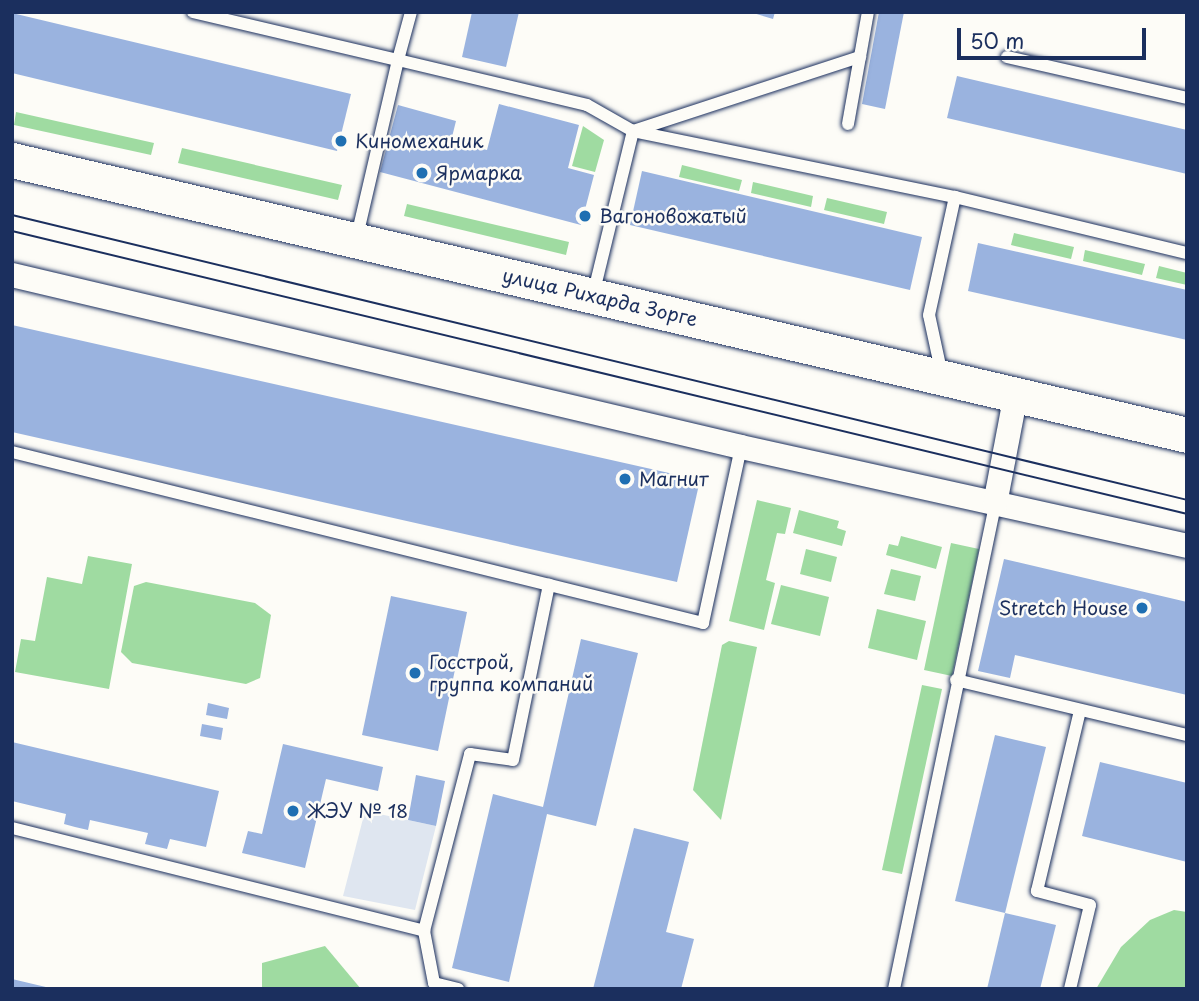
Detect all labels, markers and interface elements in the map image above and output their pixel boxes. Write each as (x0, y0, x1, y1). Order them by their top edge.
scale bar (961, 14, 1150, 58)
text: 50 m (970, 24, 1024, 56)
place label: Киномеханик (355, 130, 484, 152)
marker: Киномеханик (333, 133, 349, 149)
place label: Ярмарка (436, 162, 522, 184)
marker: Ярмарка (414, 165, 430, 181)
place label: Вагоновожатый (599, 205, 747, 227)
marker: Вагоновожатый (577, 208, 593, 224)
street label: улица Рихарда Зорге (500, 263, 700, 331)
place label: Магнит (639, 468, 709, 490)
marker: Магнит (617, 471, 633, 487)
place label: Stretch House (999, 597, 1128, 619)
marker: Stretch House (1134, 600, 1150, 616)
place label: Госстрой, группа компаний (429, 651, 595, 695)
marker: Госстрой, группа компаний (407, 665, 423, 681)
place label: ЖЭУ № 18 (307, 800, 409, 822)
marker: ЖЭУ № 18 (285, 803, 301, 819)

